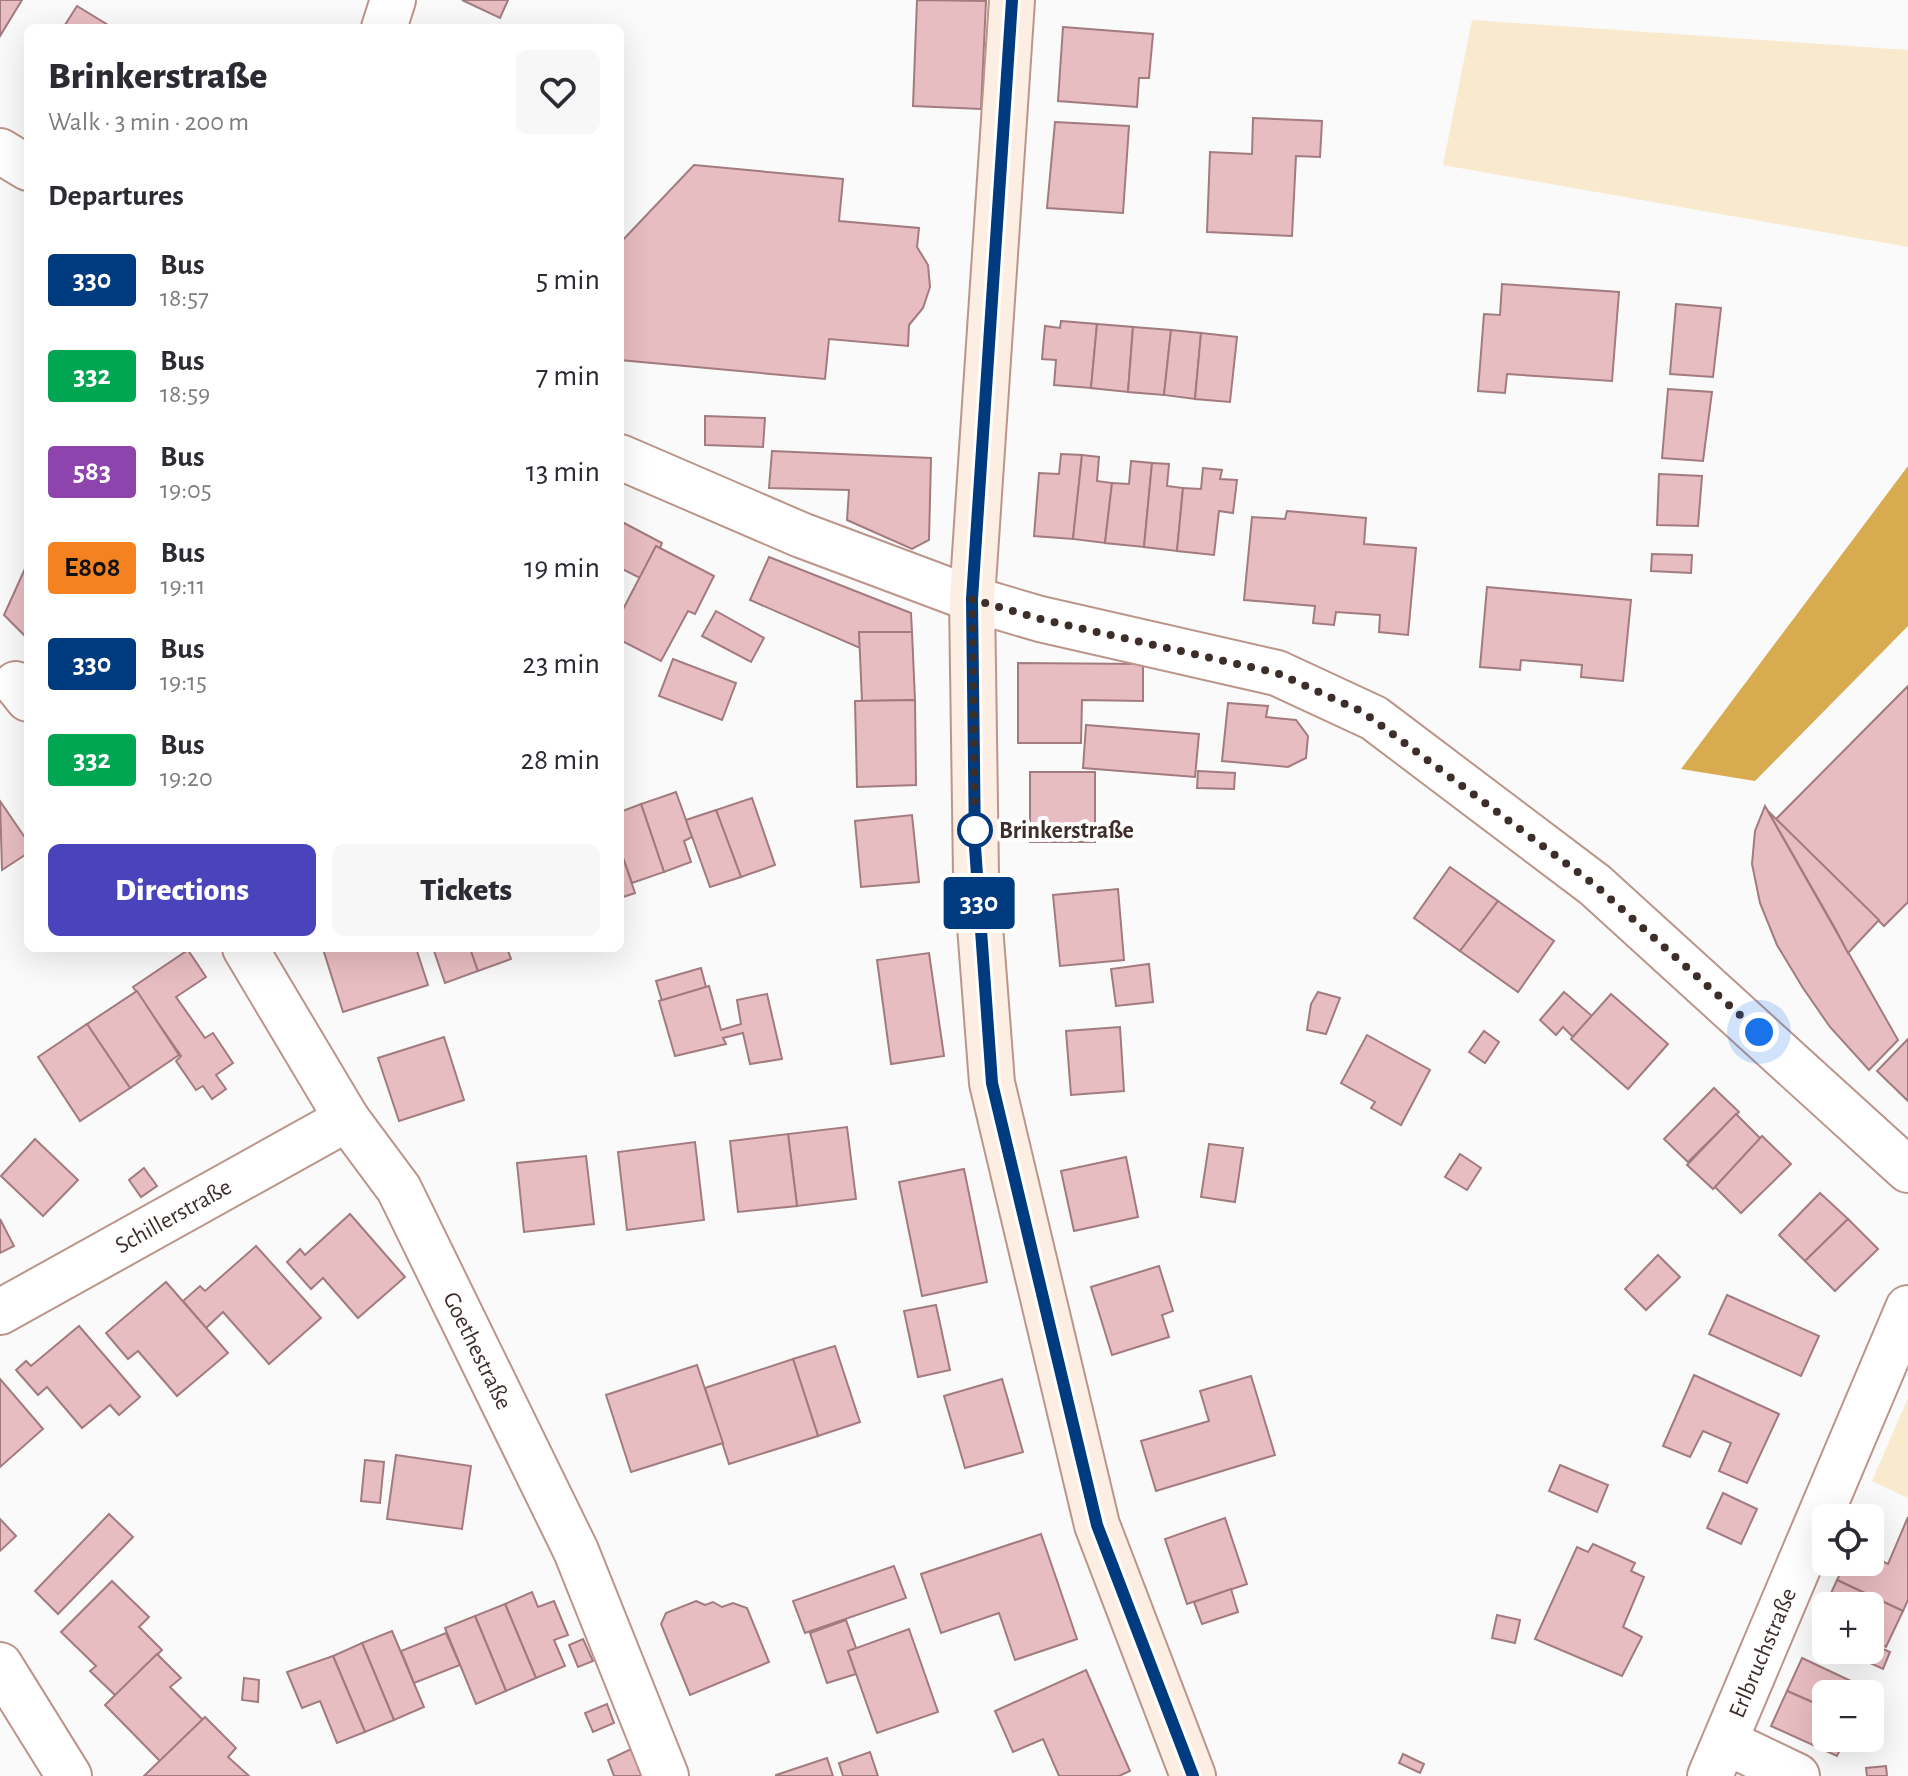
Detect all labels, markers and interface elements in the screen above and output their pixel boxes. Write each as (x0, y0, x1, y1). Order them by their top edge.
button: heart (516, 50, 600, 134)
text: Brinkerstraße (48, 58, 267, 96)
text: Walk · 3 min · 200 m (48, 109, 249, 135)
text: Departures (48, 181, 184, 211)
text: Bus (160, 250, 205, 280)
text: 5 min (536, 265, 600, 295)
text: 330 (73, 266, 111, 294)
text: 18:57 (160, 285, 209, 311)
text: Bus (160, 346, 205, 376)
text: 7 min (536, 361, 600, 391)
text: 332 (73, 362, 111, 390)
text: 18:59 (160, 381, 210, 407)
text: Bus (160, 442, 205, 472)
text: 13 min (526, 457, 600, 487)
text: 583 (73, 458, 111, 486)
text: 19:05 (160, 477, 212, 503)
text: Bus (160, 538, 205, 568)
text: 19 min (524, 553, 600, 583)
text: E808 (64, 554, 120, 582)
text: 19:11 (160, 573, 205, 599)
text: Bus (160, 634, 205, 664)
text: 23 min (522, 649, 600, 679)
text: 330 (73, 650, 111, 678)
text: 19:15 (160, 669, 207, 695)
text: Bus (160, 730, 205, 760)
text: 28 min (520, 745, 600, 775)
text: 332 (73, 746, 111, 774)
text: 19:20 (160, 765, 213, 791)
marker: Brinkerstraße (958, 813, 992, 847)
place label: Brinkerstraße (999, 819, 1134, 843)
button: Directions (48, 844, 316, 936)
button: Tickets (332, 844, 600, 936)
line badge: 330 (933, 877, 1025, 929)
text: 330 (960, 889, 998, 917)
your location (1739, 1012, 1779, 1052)
street label: Schillerstraße (111, 1175, 236, 1258)
street label: Goethestraße (438, 1288, 516, 1413)
map controls (1812, 1504, 1884, 1752)
button: locate (1812, 1504, 1884, 1576)
street label: Erlbruchstraße (1725, 1585, 1801, 1721)
button: + (1812, 1592, 1884, 1664)
button: − (1812, 1680, 1884, 1752)

